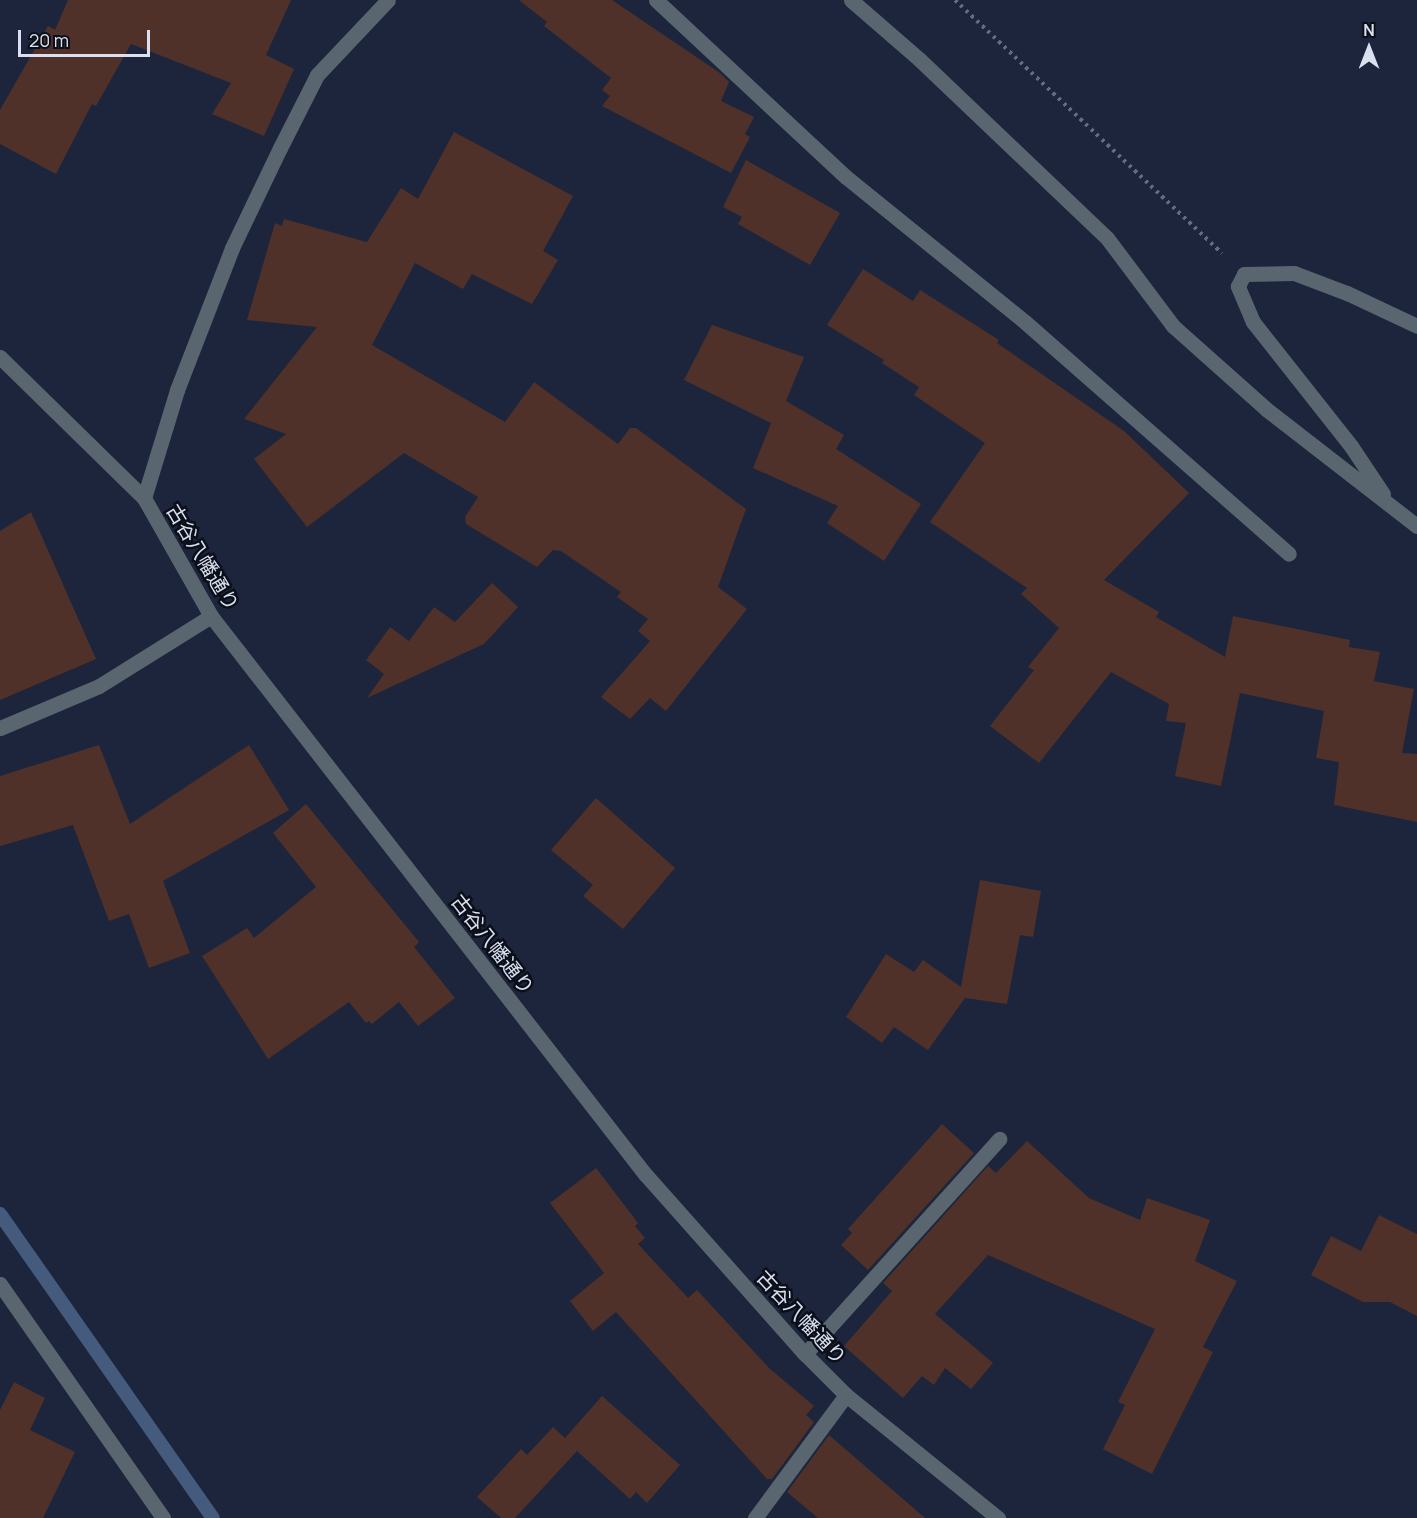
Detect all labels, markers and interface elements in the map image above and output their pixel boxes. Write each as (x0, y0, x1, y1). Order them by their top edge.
scale bar (21, 18, 153, 56)
north arrow (1339, 18, 1399, 78)
text: N (1363, 19, 1375, 41)
text: 20 m (29, 28, 69, 52)
street label: 古谷八幡通り (162, 499, 244, 615)
street label: 古谷八幡通り (447, 889, 539, 999)
street label: 古谷八幡通り (752, 1265, 852, 1369)

